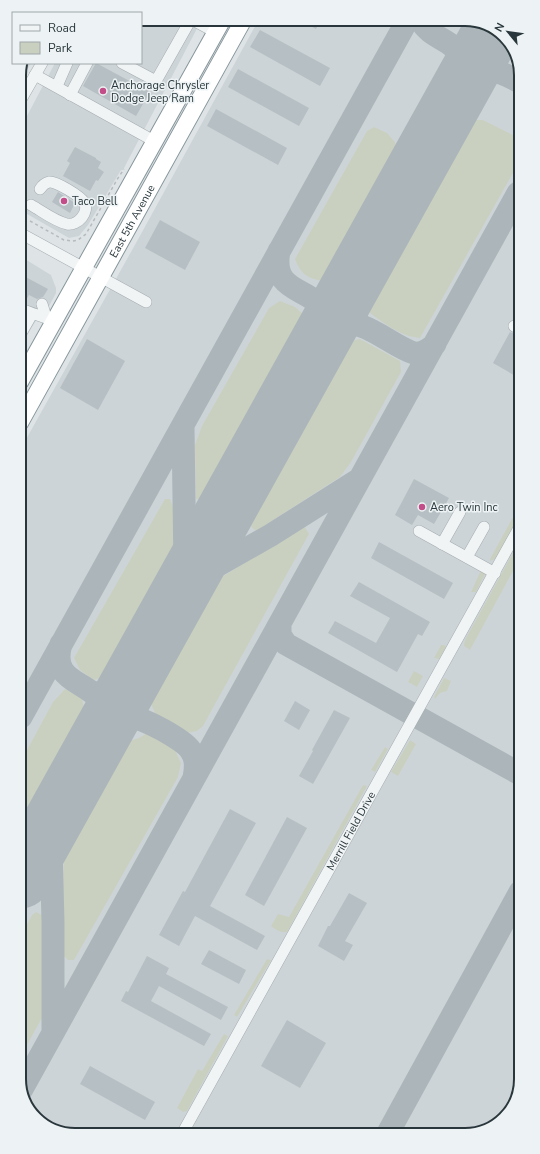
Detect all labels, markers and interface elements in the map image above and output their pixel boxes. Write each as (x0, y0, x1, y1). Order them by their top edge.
legend (12, 12, 142, 64)
north arrow (488, 12, 528, 52)
text: Road (48, 20, 76, 36)
text: N (491, 20, 508, 35)
text: Park (48, 40, 73, 56)
place label: Anchorage Chrysler Dodge Jeep Ram (111, 78, 209, 106)
marker: Anchorage Chrysler Dodge Jeep Ram (98, 86, 108, 96)
street label: East 5th Avenue (106, 182, 159, 260)
place label: Taco Bell (72, 194, 118, 209)
marker: Taco Bell (59, 196, 69, 206)
place label: Aero Twin Inc (430, 500, 498, 515)
marker: Aero Twin Inc (417, 502, 427, 512)
street label: Merrill Field Drive (323, 789, 379, 873)

